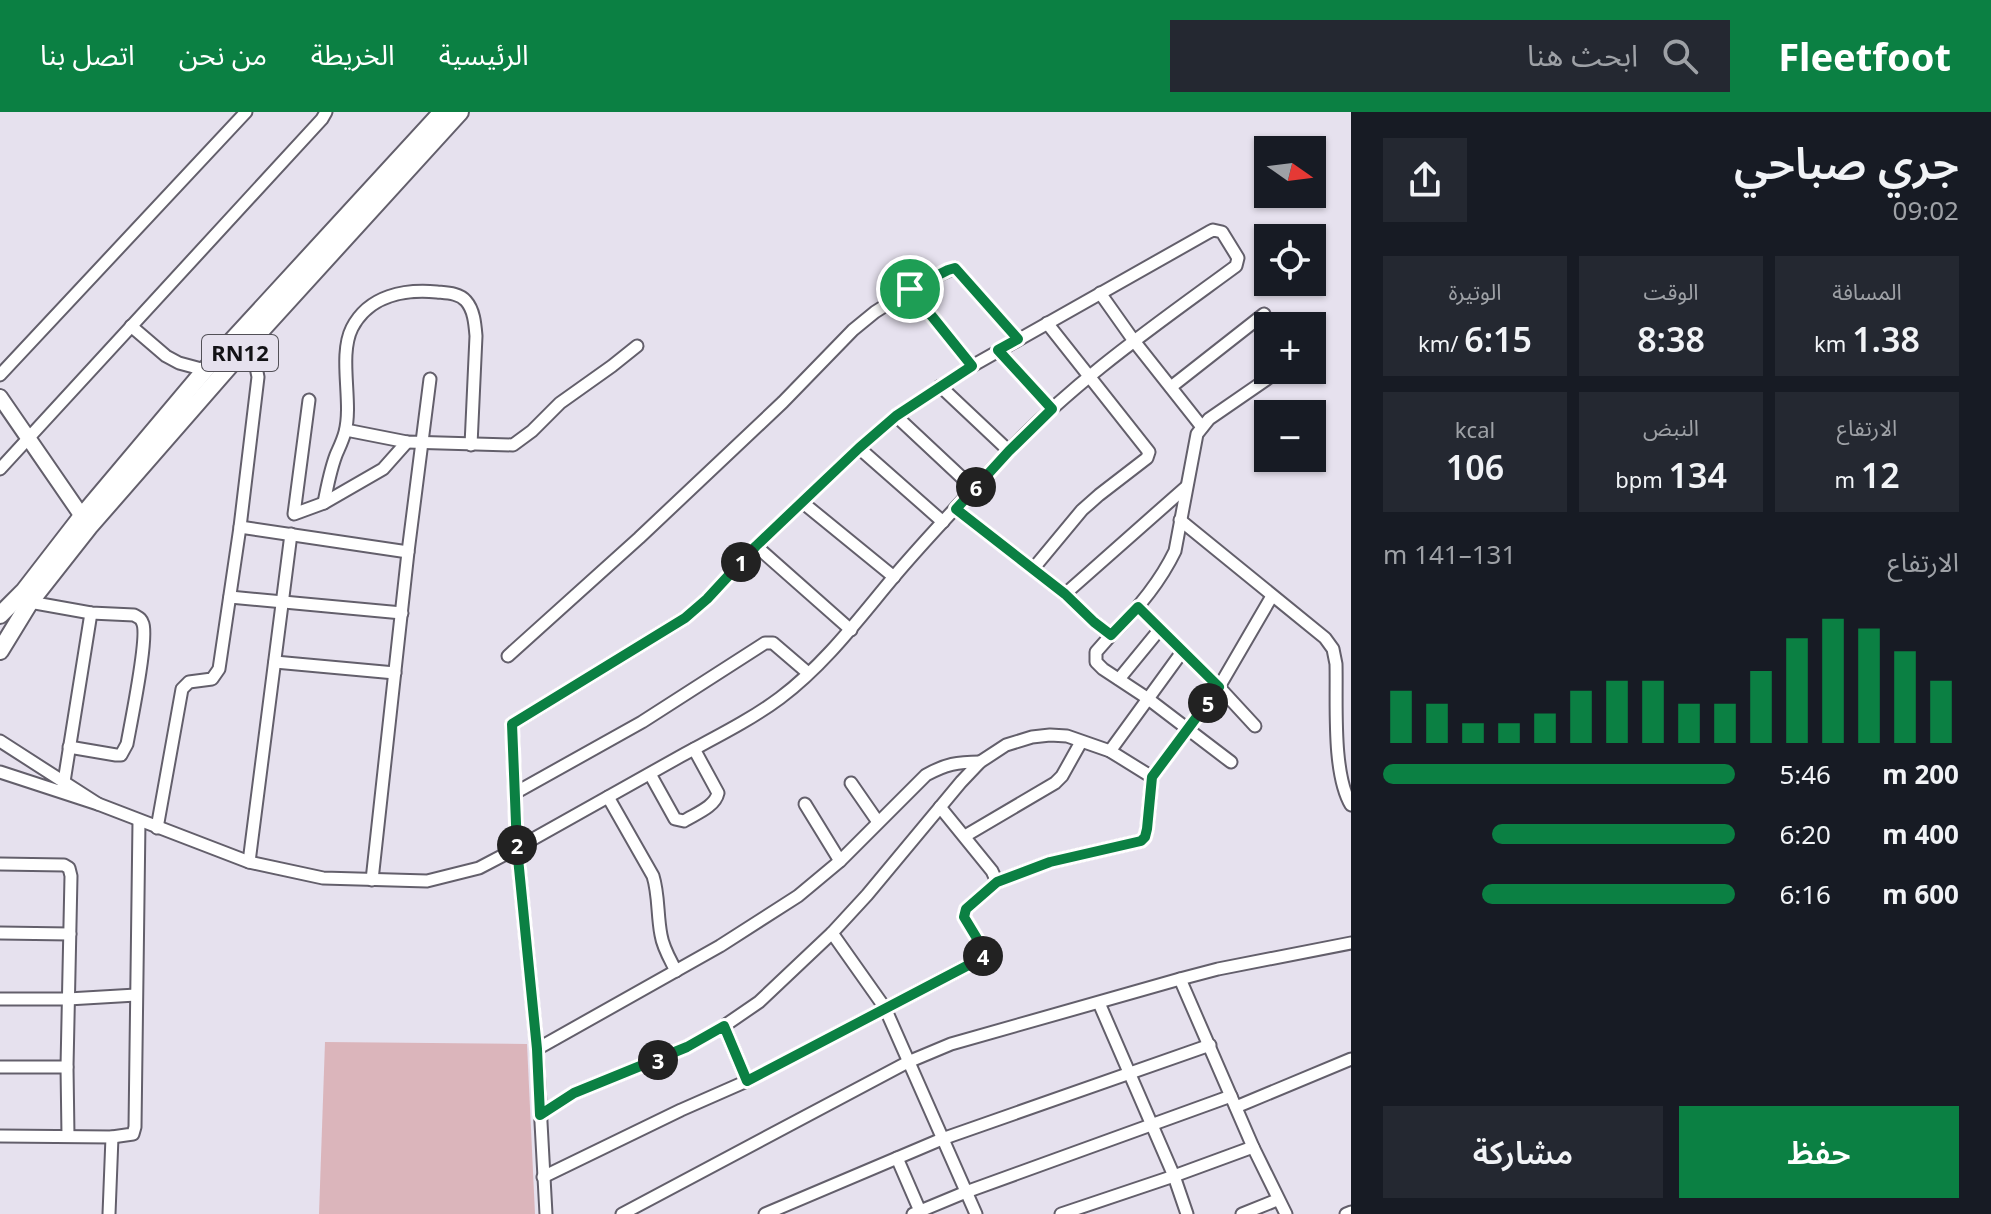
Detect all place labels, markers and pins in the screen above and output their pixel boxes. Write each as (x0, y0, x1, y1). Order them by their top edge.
pin (876, 255, 944, 323)
pin: 6 (956, 467, 996, 507)
pin: 1 (721, 542, 761, 582)
pin: 5 (1188, 683, 1228, 723)
pin: 2 (497, 825, 537, 865)
pin: 4 (963, 936, 1003, 976)
pin: 3 (638, 1040, 678, 1080)

